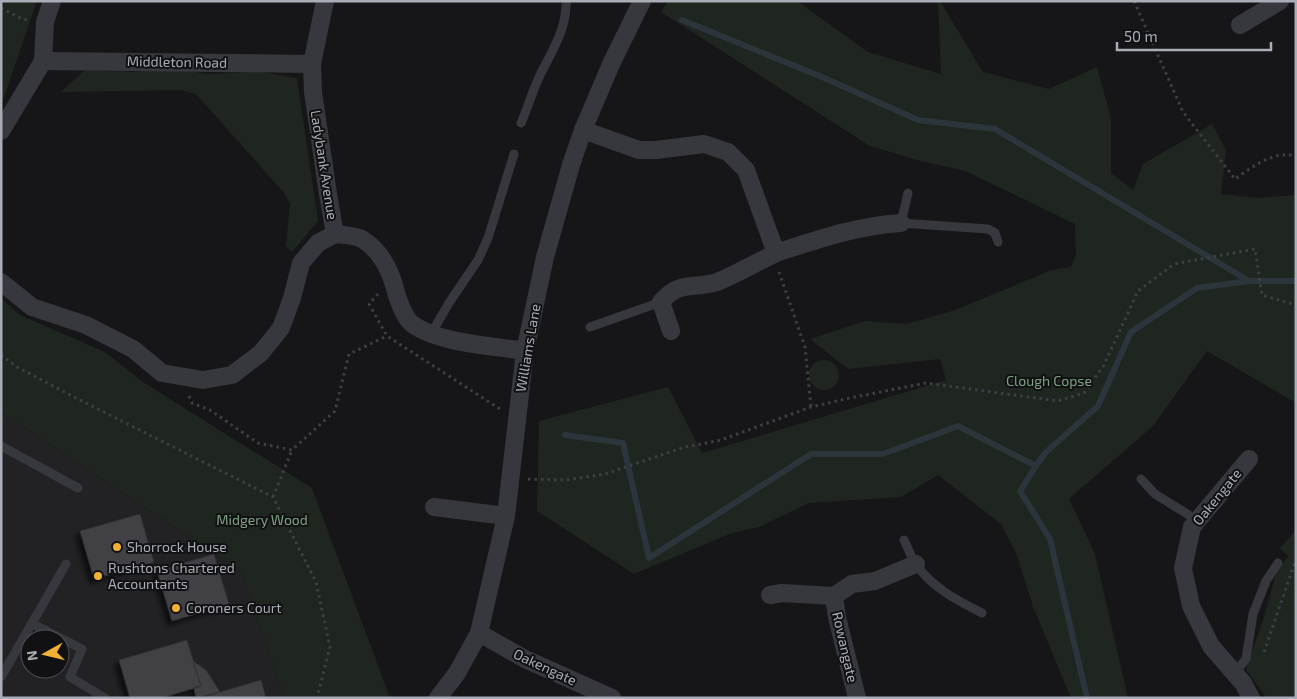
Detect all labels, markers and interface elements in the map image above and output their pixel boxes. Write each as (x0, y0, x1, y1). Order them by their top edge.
scale bar (1117, 20, 1271, 52)
text: 50 m (1124, 27, 1158, 45)
street label: Middleton Road (127, 52, 227, 71)
street label: Ladybank Avenue (307, 109, 342, 221)
street label: Williams Lane (511, 302, 544, 393)
park label: Clough Copse (1006, 372, 1092, 389)
street label: Oakengate (1189, 465, 1245, 528)
park label: Midgery Wood (216, 511, 308, 528)
place label: Shorrock House (127, 538, 227, 555)
marker: Shorrock House (111, 541, 123, 553)
place label: Rushtons Chartered Accountants (108, 559, 235, 592)
marker: Rushtons Chartered Accountants (92, 570, 104, 582)
place label: Coroners Court (186, 599, 282, 616)
marker: Coroners Court (170, 602, 182, 614)
street label: Rowangate (829, 610, 862, 684)
north arrow (20, 629, 70, 679)
street label: Oakengate (511, 644, 580, 689)
text: N (23, 650, 41, 662)

